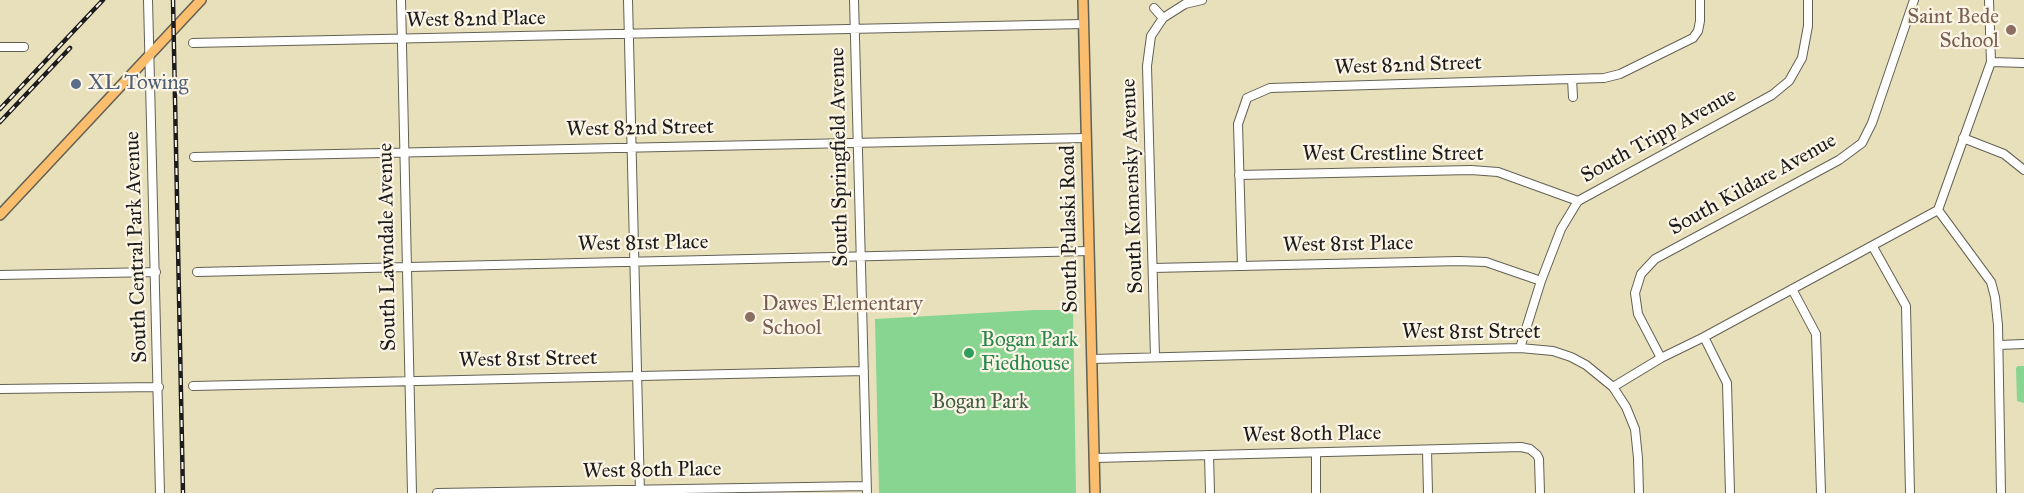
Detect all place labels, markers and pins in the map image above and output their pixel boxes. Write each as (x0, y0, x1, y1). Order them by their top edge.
place label: Saint Bede School (1907, 5, 1999, 55)
marker: Saint Bede School (2004, 23, 2018, 37)
place label: XL Towing (88, 71, 188, 97)
marker: XL Towing (69, 77, 83, 91)
place label: Dawes Elementary School (762, 292, 923, 342)
marker: Dawes Elementary School (743, 310, 757, 324)
place label: Bogan Park Fiedhouse (981, 328, 1078, 378)
marker: Bogan Park Fiedhouse (962, 346, 976, 360)

